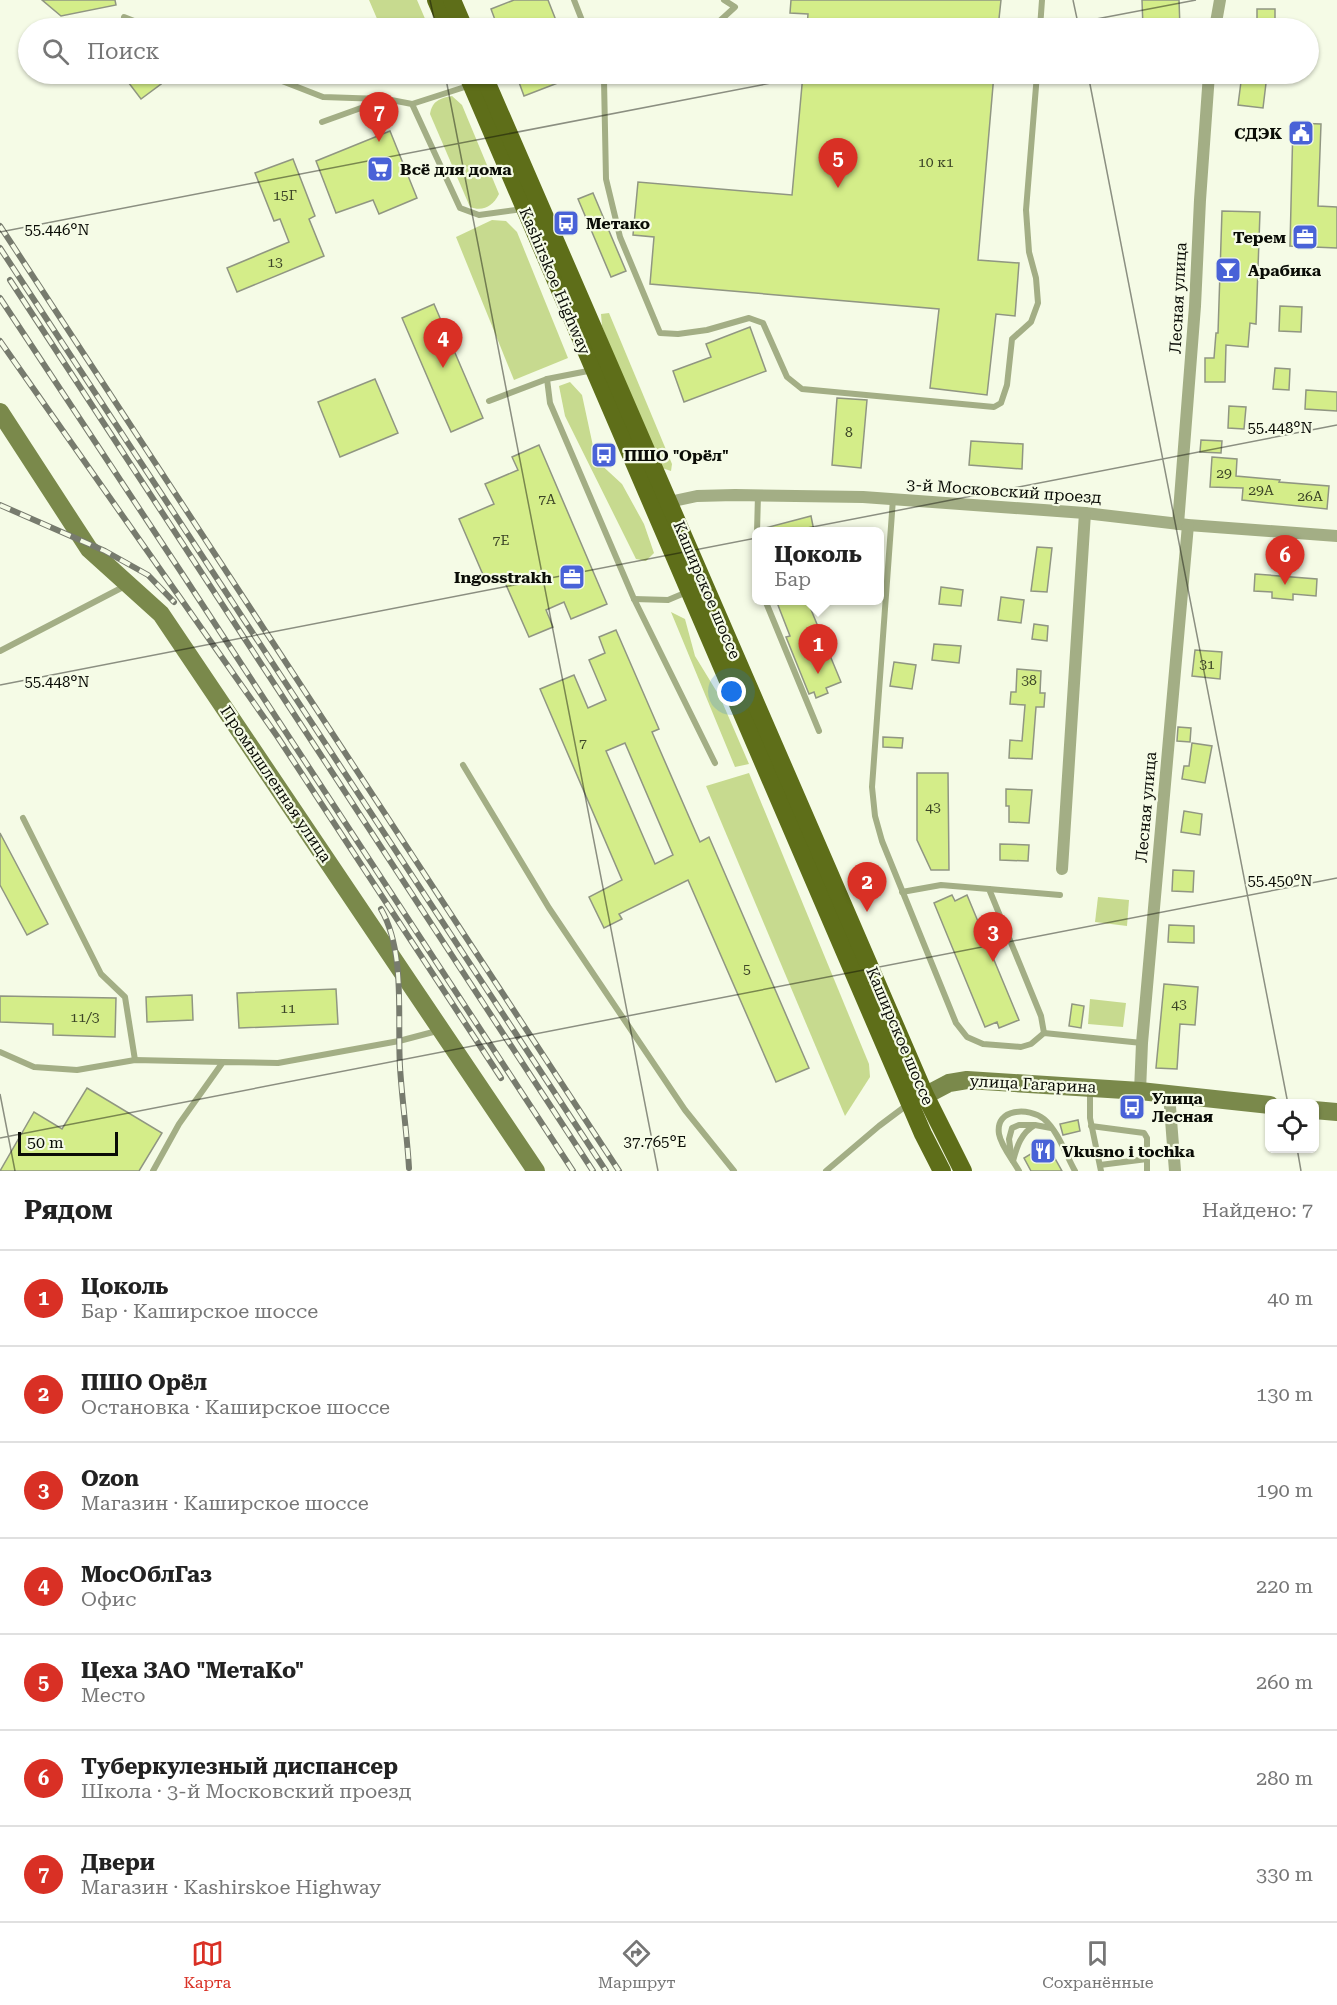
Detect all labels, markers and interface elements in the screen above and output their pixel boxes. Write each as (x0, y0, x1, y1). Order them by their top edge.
search box (18, 18, 1319, 84)
icon: search (39, 35, 72, 68)
text: Поиск (87, 39, 159, 64)
pin: 7 (360, 92, 398, 142)
public building icon: СДЭК (1286, 118, 1316, 148)
place label: СДЭК (1234, 124, 1282, 143)
pin: 5 (818, 138, 858, 188)
supermarket icon: Всё для дома (365, 154, 395, 184)
house number: 10 к1 (918, 154, 954, 170)
place label: Всё для дома (400, 160, 512, 179)
house number: 15Г (273, 187, 297, 203)
street label: Kashirskoe Highway (515, 205, 595, 358)
bus stop icon: Метако (551, 208, 581, 238)
place label: Метако (586, 214, 650, 233)
text: 55.446°N (24, 221, 90, 239)
office icon: Терем (1290, 222, 1320, 252)
place label: Терем (1233, 228, 1286, 247)
street label: Лесная улица (1166, 242, 1190, 354)
house number: 13 (267, 254, 283, 270)
bar icon: Арабика (1213, 255, 1243, 285)
place label: Арабика (1248, 261, 1322, 280)
pin: 4 (424, 318, 462, 368)
text: 55.448°N (1247, 419, 1313, 437)
house number: 8 (845, 424, 853, 440)
bus stop icon: ПШО "Орёл" (589, 440, 619, 470)
place label: ПШО "Орёл" (624, 446, 729, 465)
house number: 29 (1216, 465, 1232, 481)
street label: 3-й Московский проезд (906, 475, 1102, 507)
house number: 29А (1248, 482, 1274, 498)
house number: 26А (1297, 488, 1323, 504)
house number: 7А (538, 491, 556, 507)
street label: Каширское шоссе (669, 518, 745, 662)
popup (752, 527, 884, 605)
house number: 7Е (493, 532, 509, 548)
pin: 6 (1266, 536, 1304, 585)
text: Цоколь (774, 542, 862, 567)
office icon: Ingosstrakh (557, 562, 587, 592)
text: Бар (774, 567, 811, 591)
place label: Ingosstrakh (454, 568, 552, 587)
pin: 1 (798, 624, 838, 674)
house number: 31 (1199, 656, 1215, 672)
house number: 38 (1021, 672, 1037, 688)
text: 55.448°N (24, 673, 90, 691)
your location (717, 677, 746, 706)
street label: Промышленная улица (216, 702, 336, 866)
house number: 7 (579, 735, 587, 751)
street label: Лесная улица (1132, 750, 1160, 863)
house number: 43 (925, 799, 941, 815)
pin: 2 (848, 862, 886, 912)
text: 55.450°N (1247, 872, 1313, 890)
pin: 3 (974, 912, 1012, 962)
house number: 5 (743, 961, 751, 977)
street label: Каширское шоссе (862, 964, 938, 1108)
house number: 43 (1171, 996, 1187, 1012)
house number: 11 (280, 1000, 296, 1016)
house number: 11/3 (70, 1009, 100, 1025)
street label: улица Гагарина (969, 1071, 1097, 1097)
place label: Улица Лесная (1152, 1089, 1213, 1126)
bus stop icon: Улица Лесная (1117, 1092, 1147, 1122)
map controls (1265, 1099, 1319, 1153)
button: locate (1265, 1099, 1319, 1153)
scale bar (18, 1129, 118, 1156)
text: 50 m (27, 1133, 64, 1152)
text: 37.765°E (624, 1133, 686, 1151)
restaurant icon: Vkusno i tochka (1028, 1136, 1058, 1166)
place label: Vkusno i tochka (1062, 1142, 1195, 1161)
text: Рядом (24, 1195, 113, 1225)
text: Найдено: 7 (1202, 1198, 1313, 1222)
text: Цоколь (81, 1274, 168, 1299)
text: 1 (38, 1286, 49, 1310)
text: 40 m (1267, 1286, 1313, 1310)
text: Бар · Каширское шоссе (81, 1299, 318, 1323)
text: ПШО Орёл (81, 1370, 207, 1395)
text: 2 (38, 1382, 49, 1406)
text: 130 m (1256, 1382, 1313, 1406)
text: Остановка · Каширское шоссе (81, 1395, 390, 1419)
text: Ozon (81, 1466, 139, 1491)
text: 3 (38, 1478, 49, 1502)
text: 190 m (1256, 1478, 1313, 1502)
text: Магазин · Каширское шоссе (81, 1491, 369, 1515)
text: МосОблГаз (81, 1562, 212, 1587)
text: 4 (38, 1574, 49, 1598)
text: 220 m (1256, 1574, 1313, 1598)
text: Офис (81, 1587, 136, 1611)
text: Цеха ЗАО "МетаКо" (81, 1658, 304, 1683)
text: 5 (38, 1670, 49, 1694)
text: 260 m (1256, 1670, 1313, 1694)
text: Место (81, 1683, 146, 1707)
text: Туберкулезный диспансер (81, 1754, 398, 1779)
text: 6 (38, 1766, 49, 1790)
text: 280 m (1256, 1766, 1313, 1790)
text: Школа · 3-й Московский проезд (81, 1779, 411, 1803)
text: Двери (81, 1850, 155, 1875)
text: 7 (38, 1862, 49, 1886)
text: 330 m (1256, 1862, 1313, 1886)
text: Магазин · Kashirskoe Highway (81, 1875, 381, 1899)
tab: Карта (183, 1937, 231, 1992)
tab: Маршрут (598, 1937, 676, 1992)
tab: Сохранённые (1042, 1937, 1154, 1992)

